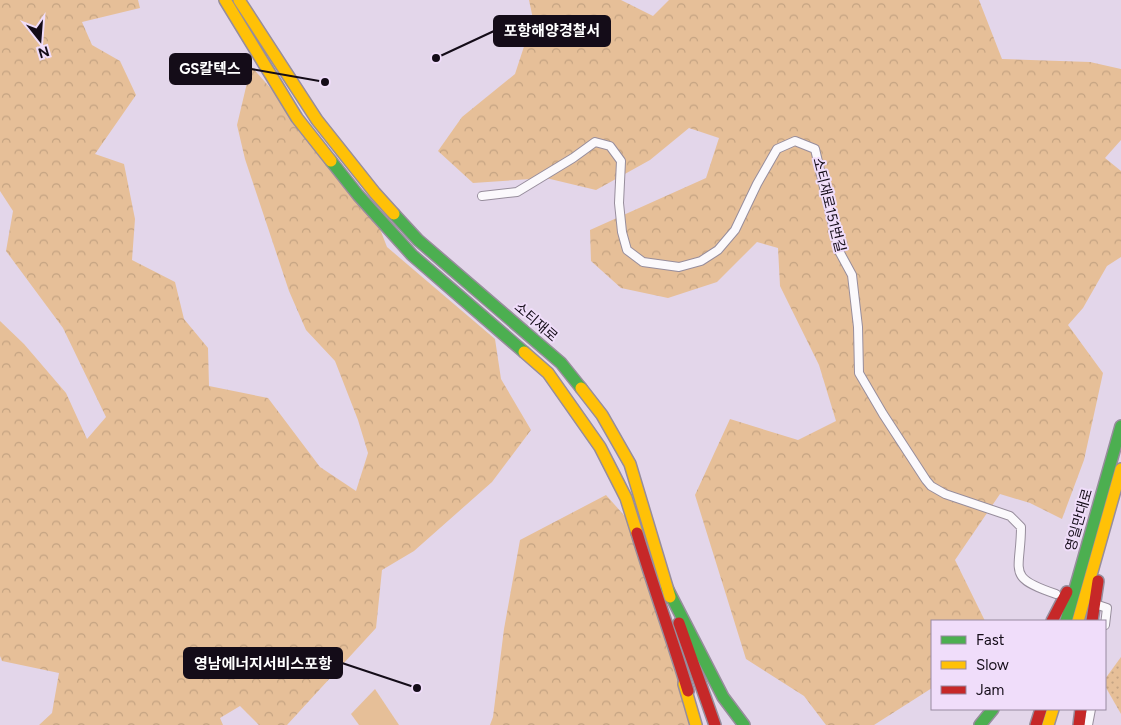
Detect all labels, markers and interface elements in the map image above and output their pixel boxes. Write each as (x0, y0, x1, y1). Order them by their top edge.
north arrow (15, 15, 65, 65)
callout: 포항해양경찰서 (494, 16, 610, 46)
text: 포항해양경찰서 (504, 22, 600, 40)
text: N (36, 42, 51, 62)
callout: GS칼텍스 (170, 54, 251, 84)
text: GS칼텍스 (179, 60, 241, 78)
street label: 소티재로151번길 (809, 156, 849, 254)
street label: 소티재로 (511, 299, 561, 345)
street label: 영일만대로 (1062, 487, 1096, 553)
legend (931, 620, 1106, 710)
text: Fast (976, 631, 1005, 649)
callout: 영남에너지서비스포항 (184, 648, 342, 678)
text: 영남에너지서비스포항 (194, 655, 332, 673)
text: Slow (976, 656, 1009, 674)
text: Jam (976, 681, 1004, 699)

